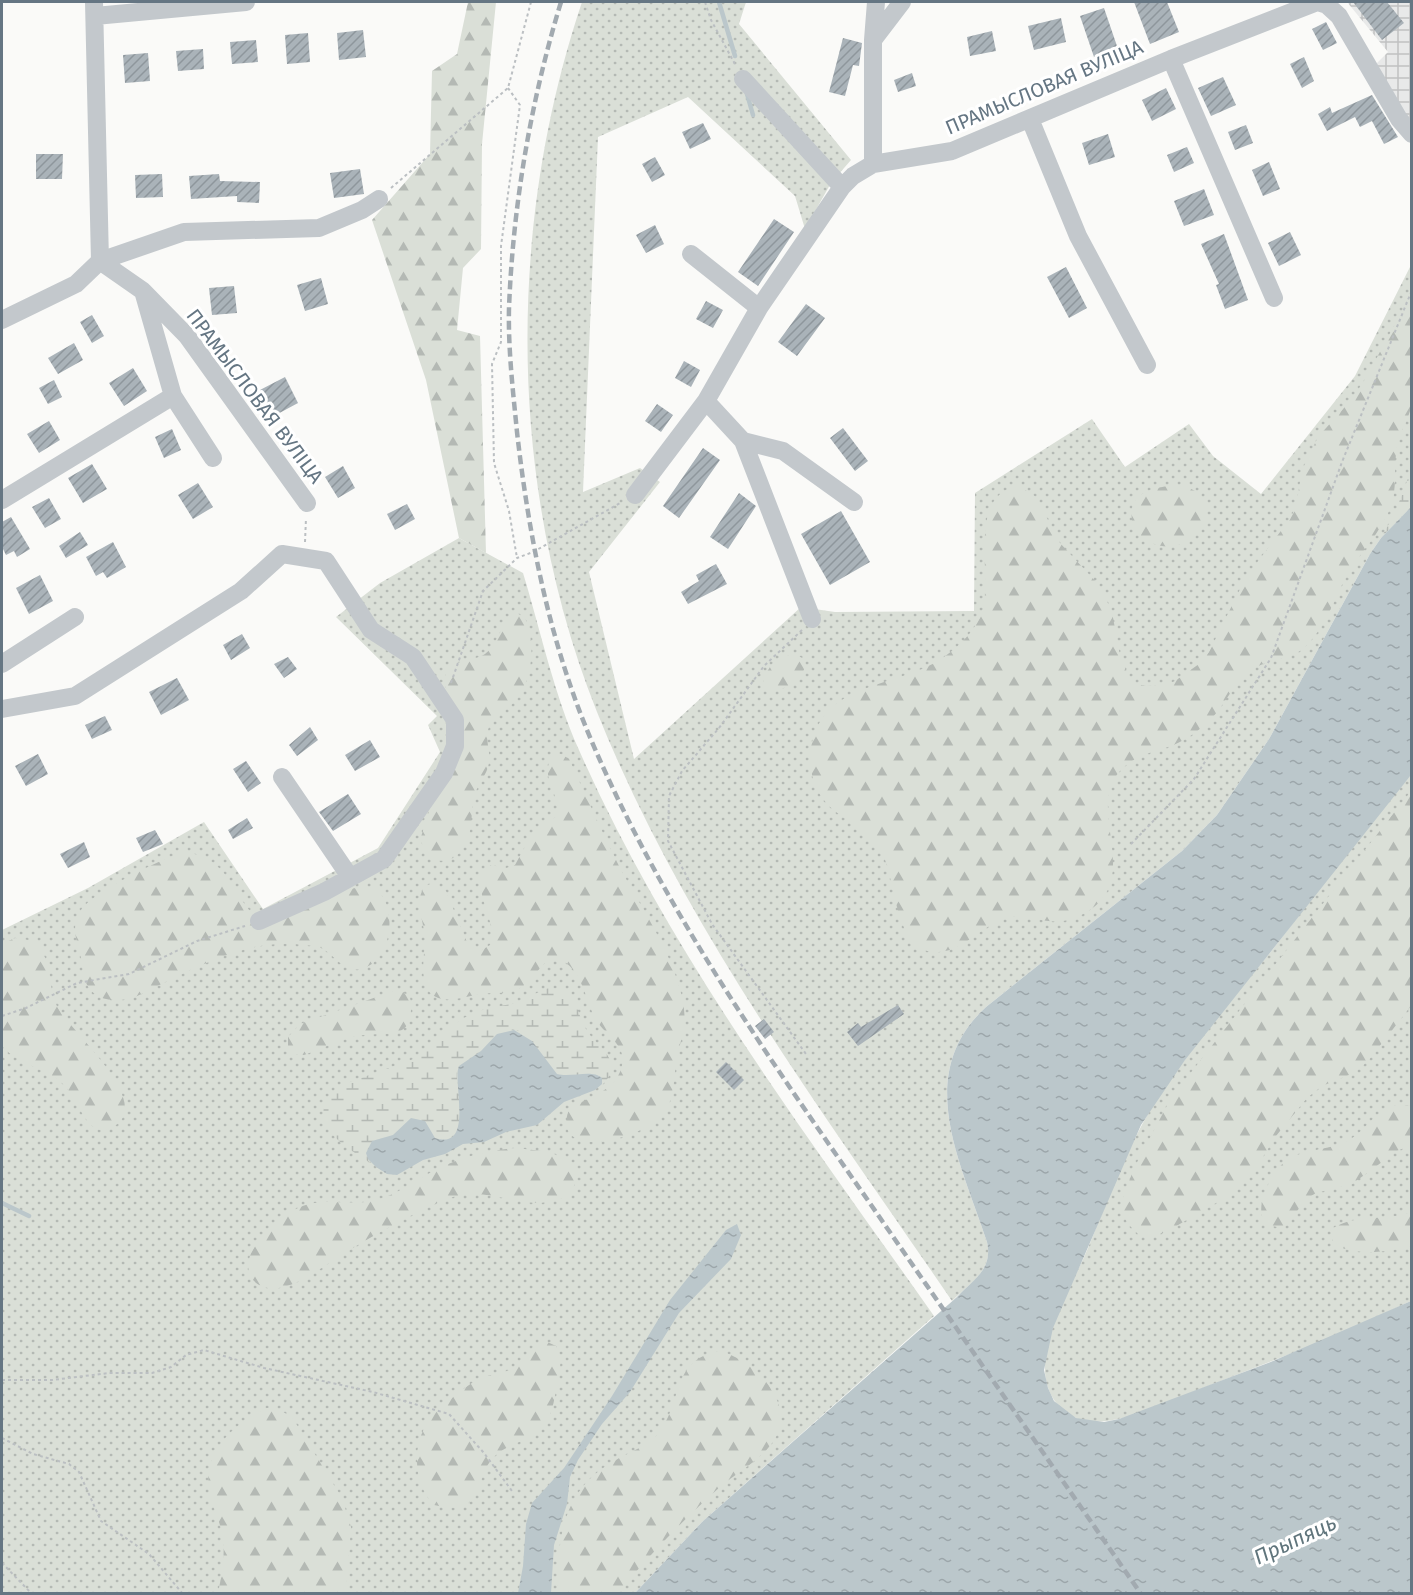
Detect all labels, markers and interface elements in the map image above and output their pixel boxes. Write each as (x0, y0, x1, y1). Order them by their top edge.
street label: ПРАМЫСЛОВАЯ ВУЛІЦА (942, 34, 1147, 140)
street label: ПРАМЫСЛОВАЯ ВУЛІЦА (182, 304, 329, 488)
water label: Прыпяць (1250, 1510, 1340, 1570)

